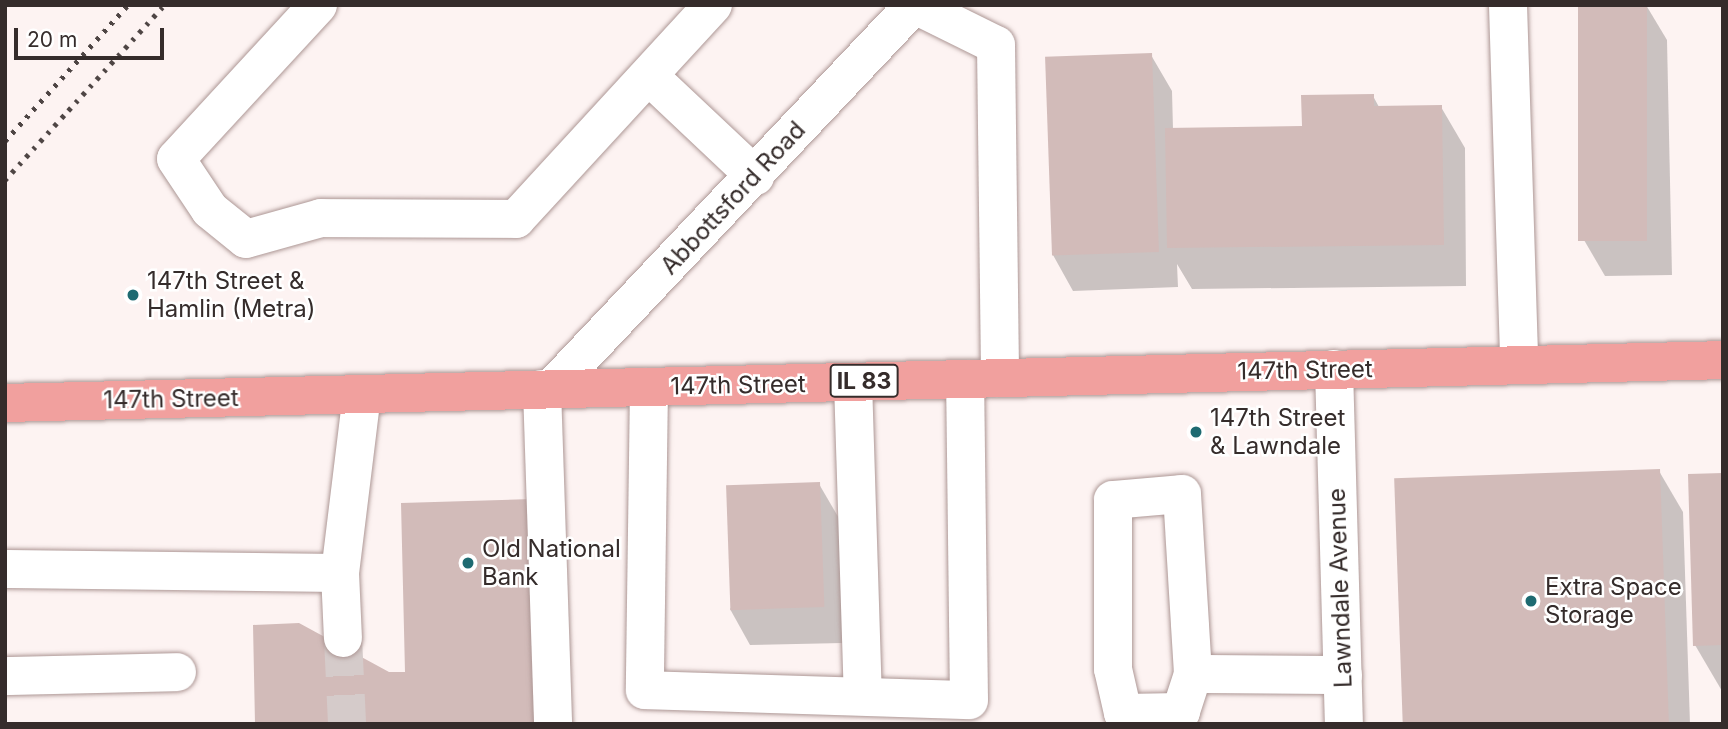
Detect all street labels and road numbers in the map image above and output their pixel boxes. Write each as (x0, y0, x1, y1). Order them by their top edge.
street label: Abbottsford Road (655, 116, 811, 280)
street label: 147th Street (1237, 354, 1373, 386)
road number: IL 83 (829, 362, 899, 400)
street label: 147th Street (670, 369, 806, 401)
street label: 147th Street (103, 383, 239, 415)
street label: Lawndale Avenue (1322, 488, 1358, 688)

